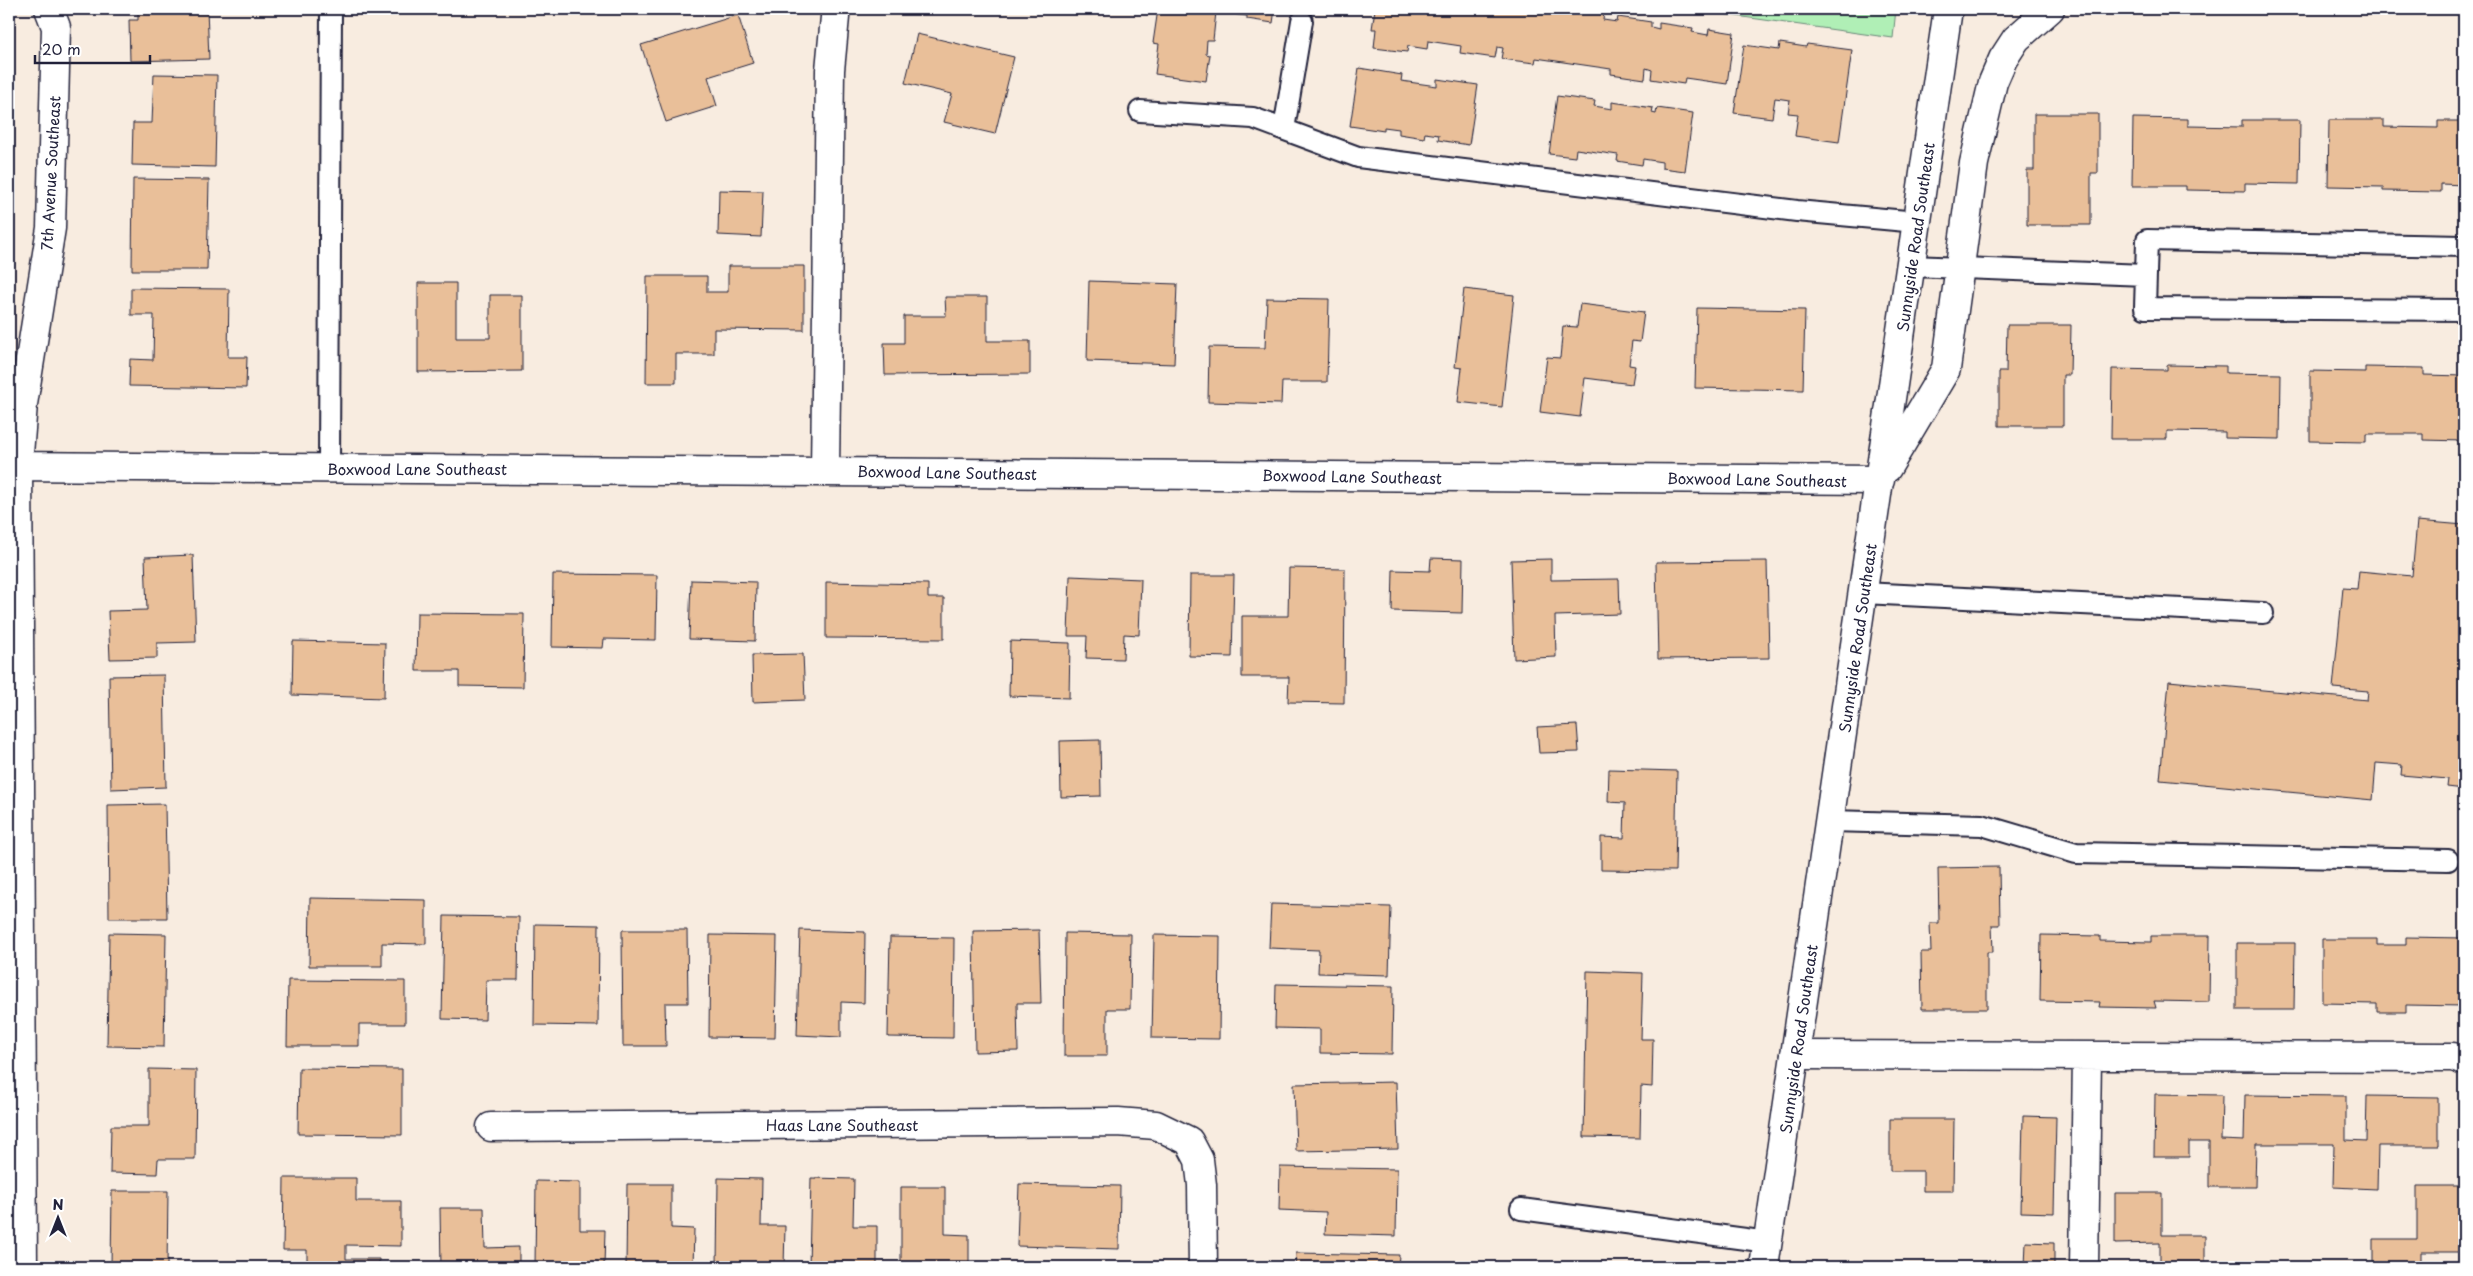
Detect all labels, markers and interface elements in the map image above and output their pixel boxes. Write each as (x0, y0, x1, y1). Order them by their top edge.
scale bar (35, 32, 150, 64)
text: 20 m (42, 37, 81, 60)
street label: 7th Avenue Southeast (34, 95, 66, 251)
street label: Sunnyside Road Southeast (1890, 141, 1940, 333)
street label: Boxwood Lane Southeast (327, 457, 507, 480)
street label: Boxwood Lane Southeast (857, 459, 1037, 485)
street label: Boxwood Lane Southeast (1262, 463, 1442, 489)
street label: Boxwood Lane Southeast (1667, 466, 1847, 492)
street label: Sunnyside Road Southeast (1832, 542, 1882, 734)
street label: Sunnyside Road Southeast (1773, 943, 1823, 1135)
street label: Haas Lane Southeast (766, 1113, 918, 1136)
north arrow (32, 1194, 82, 1244)
text: N (52, 1194, 64, 1215)

